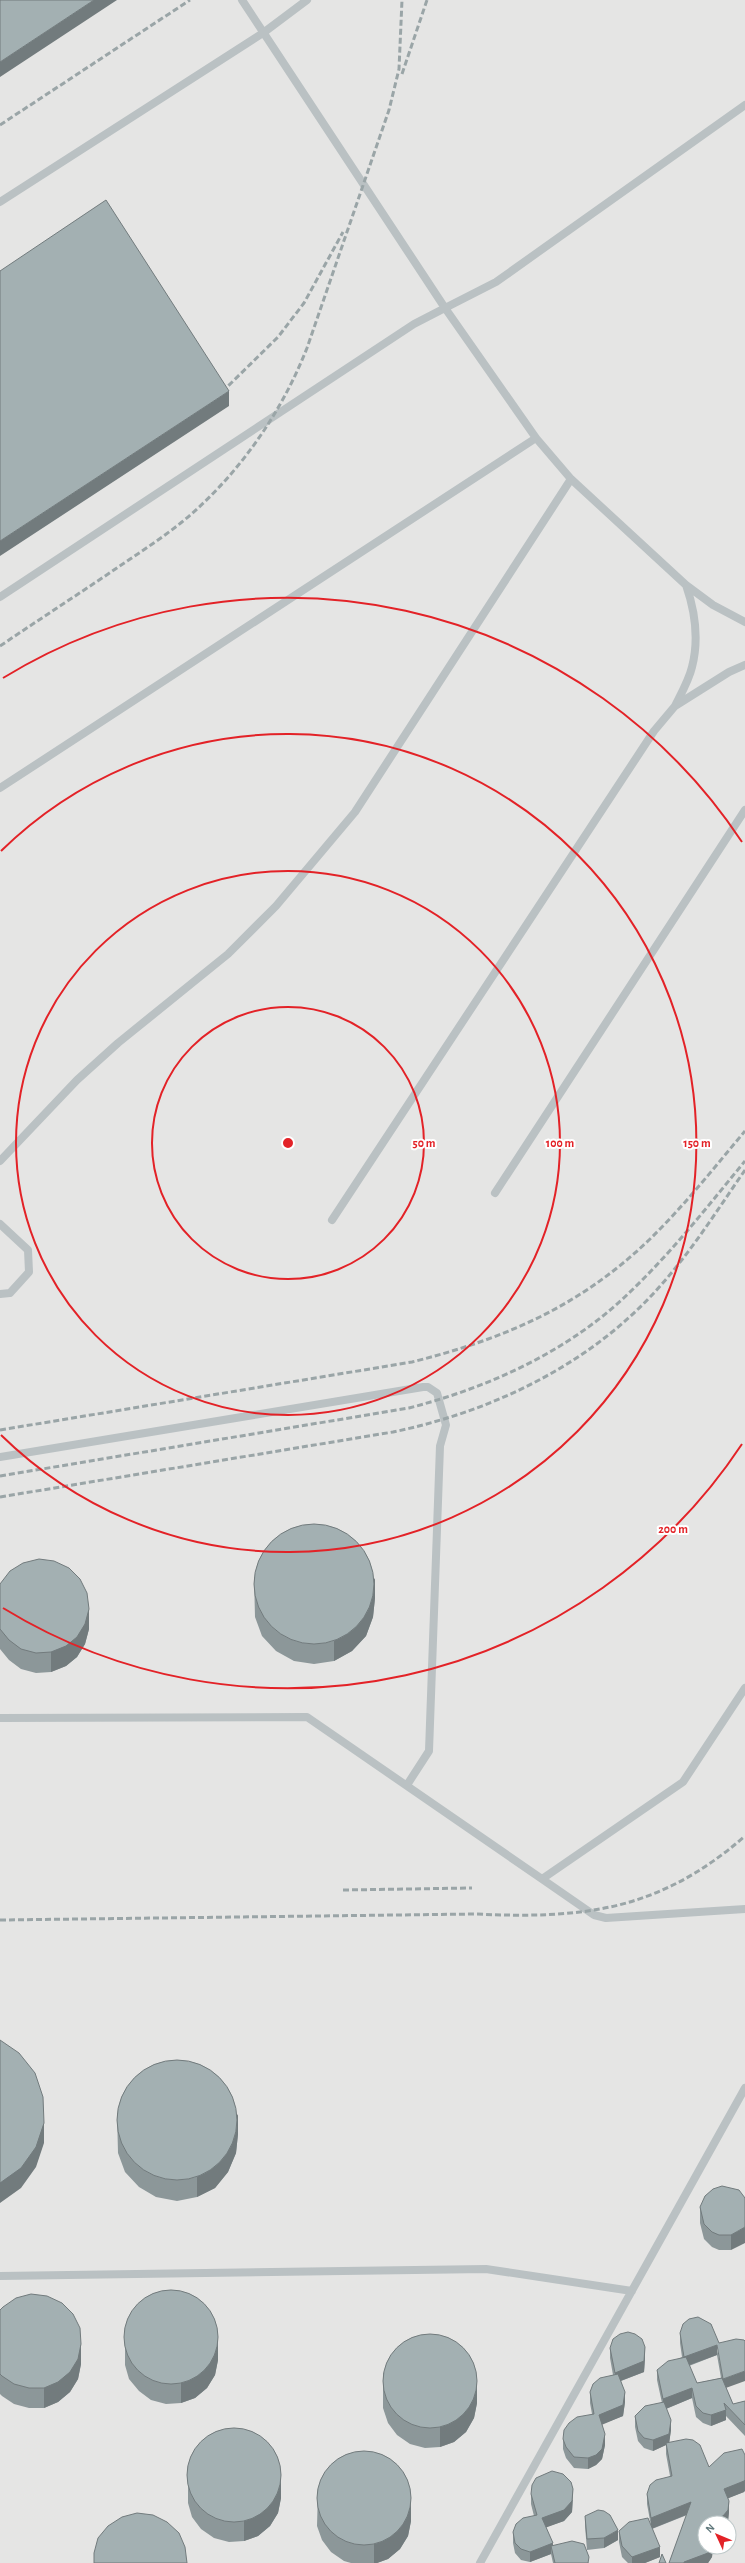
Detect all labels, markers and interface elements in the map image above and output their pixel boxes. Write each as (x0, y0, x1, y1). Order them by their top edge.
centre of rings (281, 1136, 295, 1150)
text: 50 m (413, 1137, 436, 1149)
text: 100 m (546, 1137, 574, 1149)
text: 150 m (683, 1137, 711, 1149)
text: 200 m (658, 1523, 688, 1535)
north arrow (697, 2515, 737, 2555)
text: N (704, 2522, 717, 2535)

